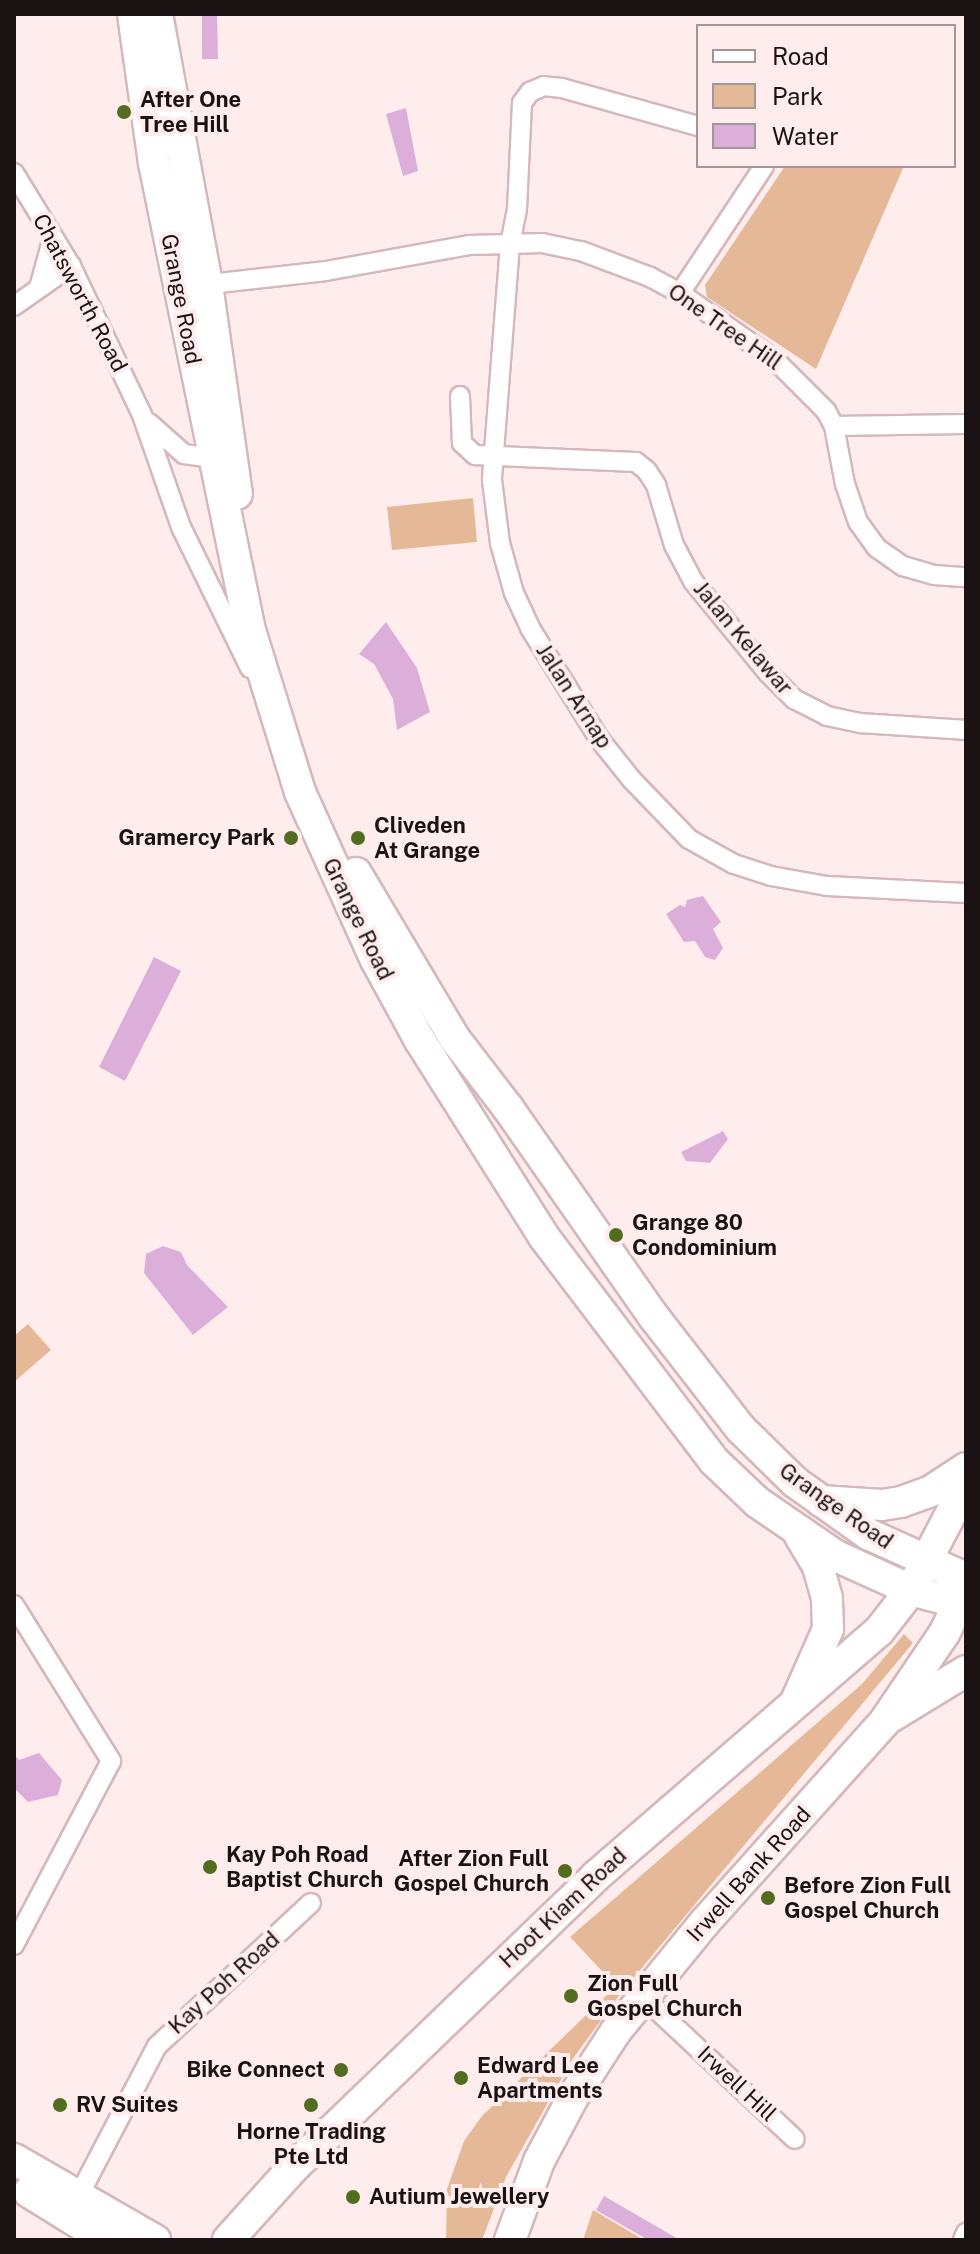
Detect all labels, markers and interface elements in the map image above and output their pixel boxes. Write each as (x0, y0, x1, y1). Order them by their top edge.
legend (696, 24, 956, 168)
text: Road (772, 42, 829, 70)
text: Park (772, 82, 823, 110)
place label: After One Tree Hill (140, 86, 241, 138)
marker: After One Tree Hill (115, 103, 133, 121)
text: Water (772, 122, 839, 150)
street label: Chatsworth Road (27, 209, 133, 377)
street label: Grange Road (155, 231, 207, 367)
street label: One Tree Hill (663, 278, 787, 376)
street label: Jalan Kelawar (688, 576, 798, 700)
street label: Jalan Arnap (530, 639, 618, 753)
place label: Cliveden At Grange (374, 812, 480, 864)
place label: Gramercy Park (118, 825, 275, 851)
marker: Gramercy Park (282, 829, 300, 847)
marker: Cliveden At Grange (349, 829, 367, 847)
street label: Grange Road (317, 854, 399, 984)
place label: Grange 80 Condominium (632, 1209, 777, 1260)
marker: Grange 80 Condominium (607, 1226, 625, 1244)
street label: Grange Road (774, 1457, 898, 1555)
street label: Irwell Bank Road (682, 1801, 816, 1947)
place label: Kay Poh Road Baptist Church (226, 1841, 383, 1892)
street label: Hoot Kiam Road (494, 1842, 632, 1974)
place label: After Zion Full Gospel Church (394, 1845, 549, 1896)
marker: Kay Poh Road Baptist Church (201, 1858, 219, 1876)
marker: After Zion Full Gospel Church (556, 1862, 574, 1880)
place label: Before Zion Full Gospel Church (784, 1872, 951, 1924)
marker: Before Zion Full Gospel Church (759, 1889, 777, 1907)
street label: Kay Poh Road (163, 1926, 285, 2040)
place label: Zion Full Gospel Church (587, 1970, 742, 2022)
marker: Zion Full Gospel Church (562, 1987, 580, 2005)
street label: Irwell Hill (692, 2041, 782, 2127)
place label: Edward Lee Apartments (477, 2052, 603, 2104)
place label: Bike Connect (186, 2057, 325, 2083)
marker: Bike Connect (332, 2061, 350, 2079)
marker: Edward Lee Apartments (452, 2069, 470, 2087)
place label: RV Suites (76, 2092, 178, 2118)
marker: RV Suites (51, 2096, 69, 2114)
marker: Horne Trading Pte Ltd (302, 2096, 320, 2114)
place label: Horne Trading Pte Ltd (236, 2118, 386, 2170)
place label: Autium Jewellery (369, 2184, 549, 2210)
marker: Autium Jewellery (344, 2188, 362, 2206)

